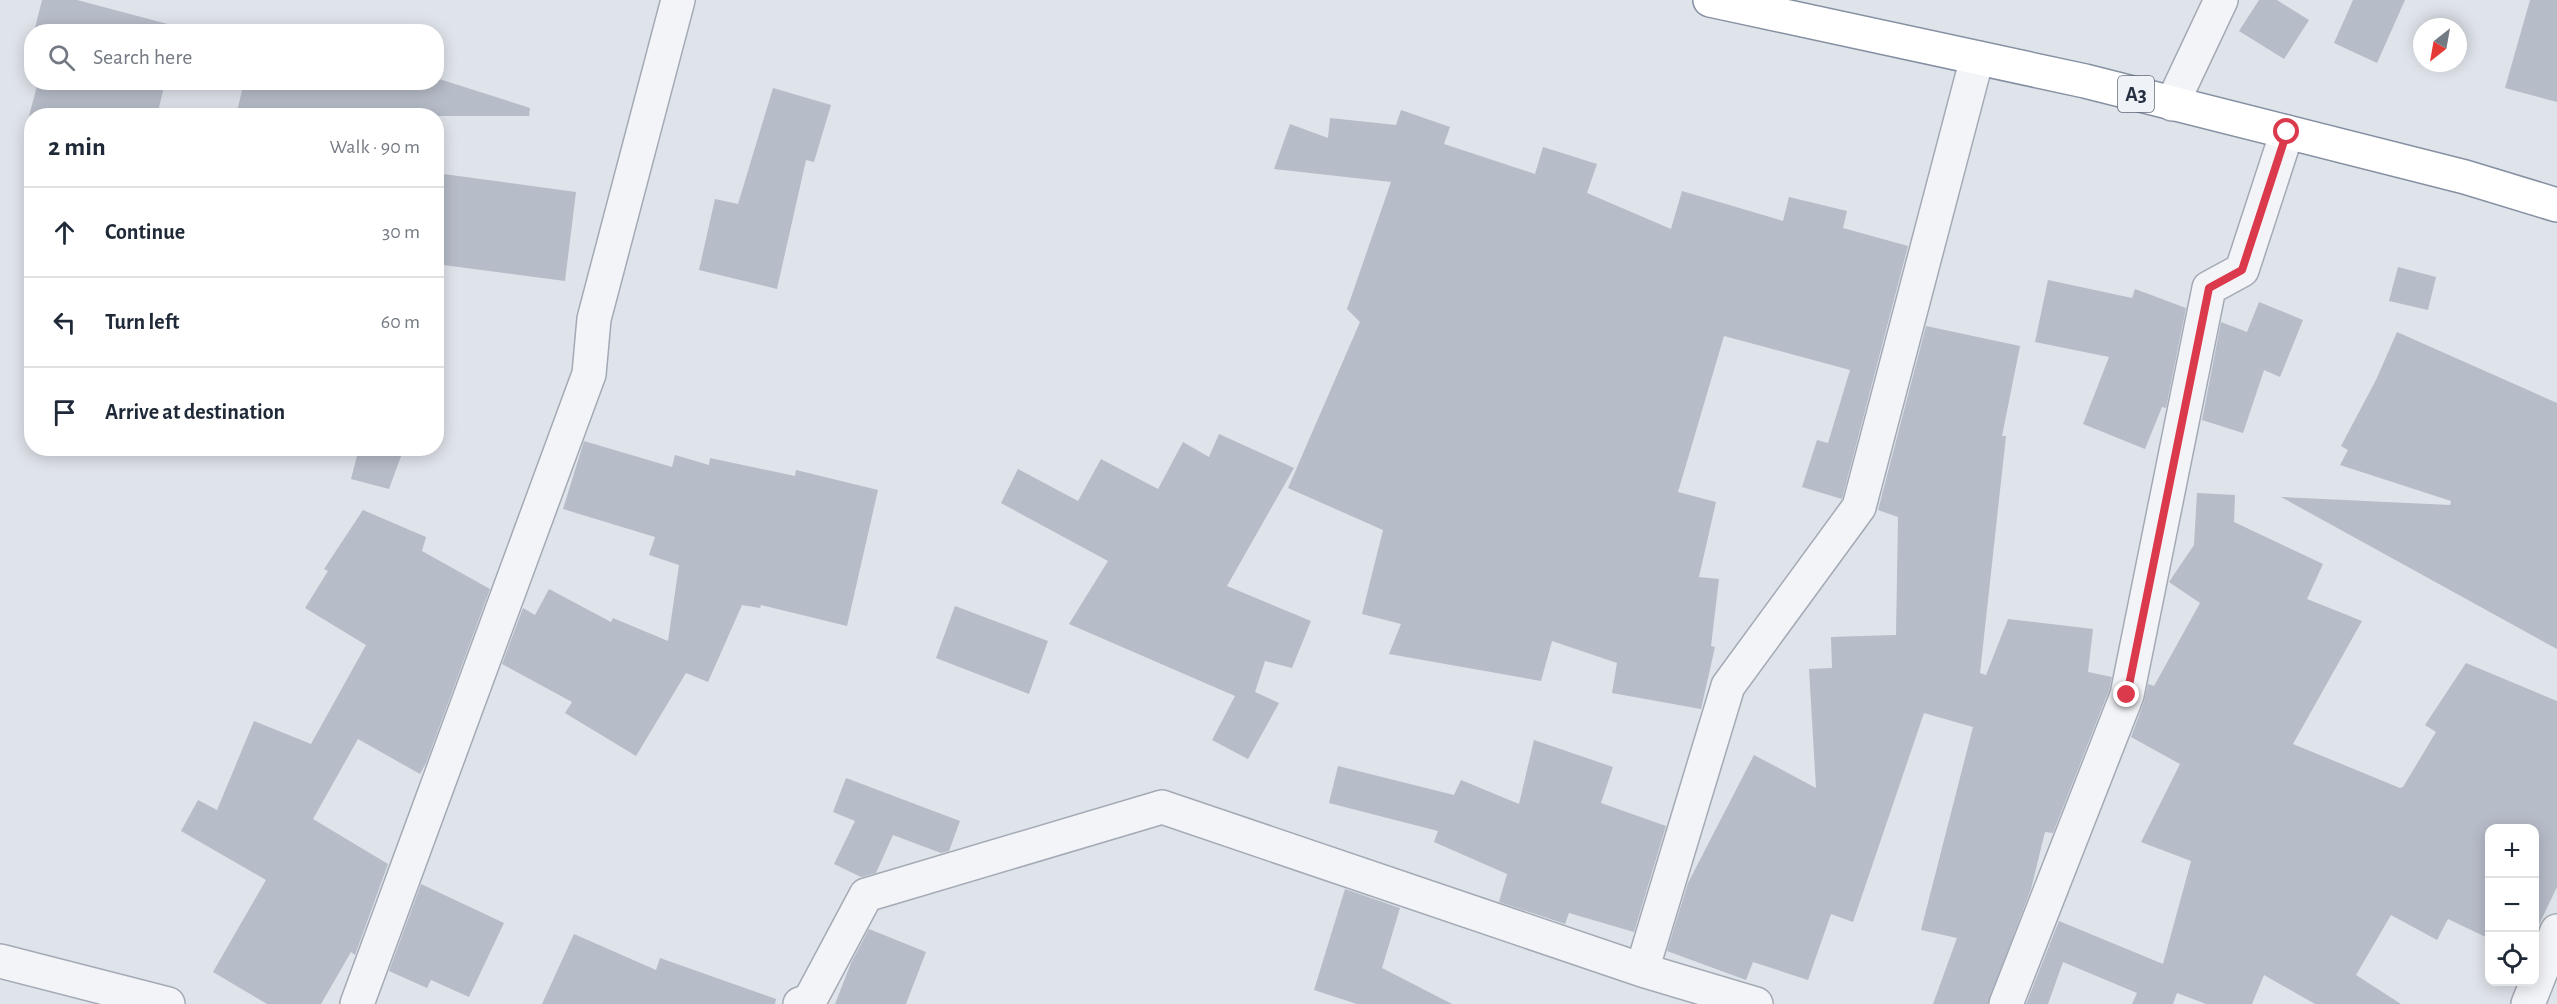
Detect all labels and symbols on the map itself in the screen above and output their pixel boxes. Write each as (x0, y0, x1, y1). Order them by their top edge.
north arrow (2413, 18, 2467, 72)
road number: A3 (2118, 76, 2154, 112)
route start (2273, 118, 2299, 144)
route end (2113, 681, 2139, 707)

